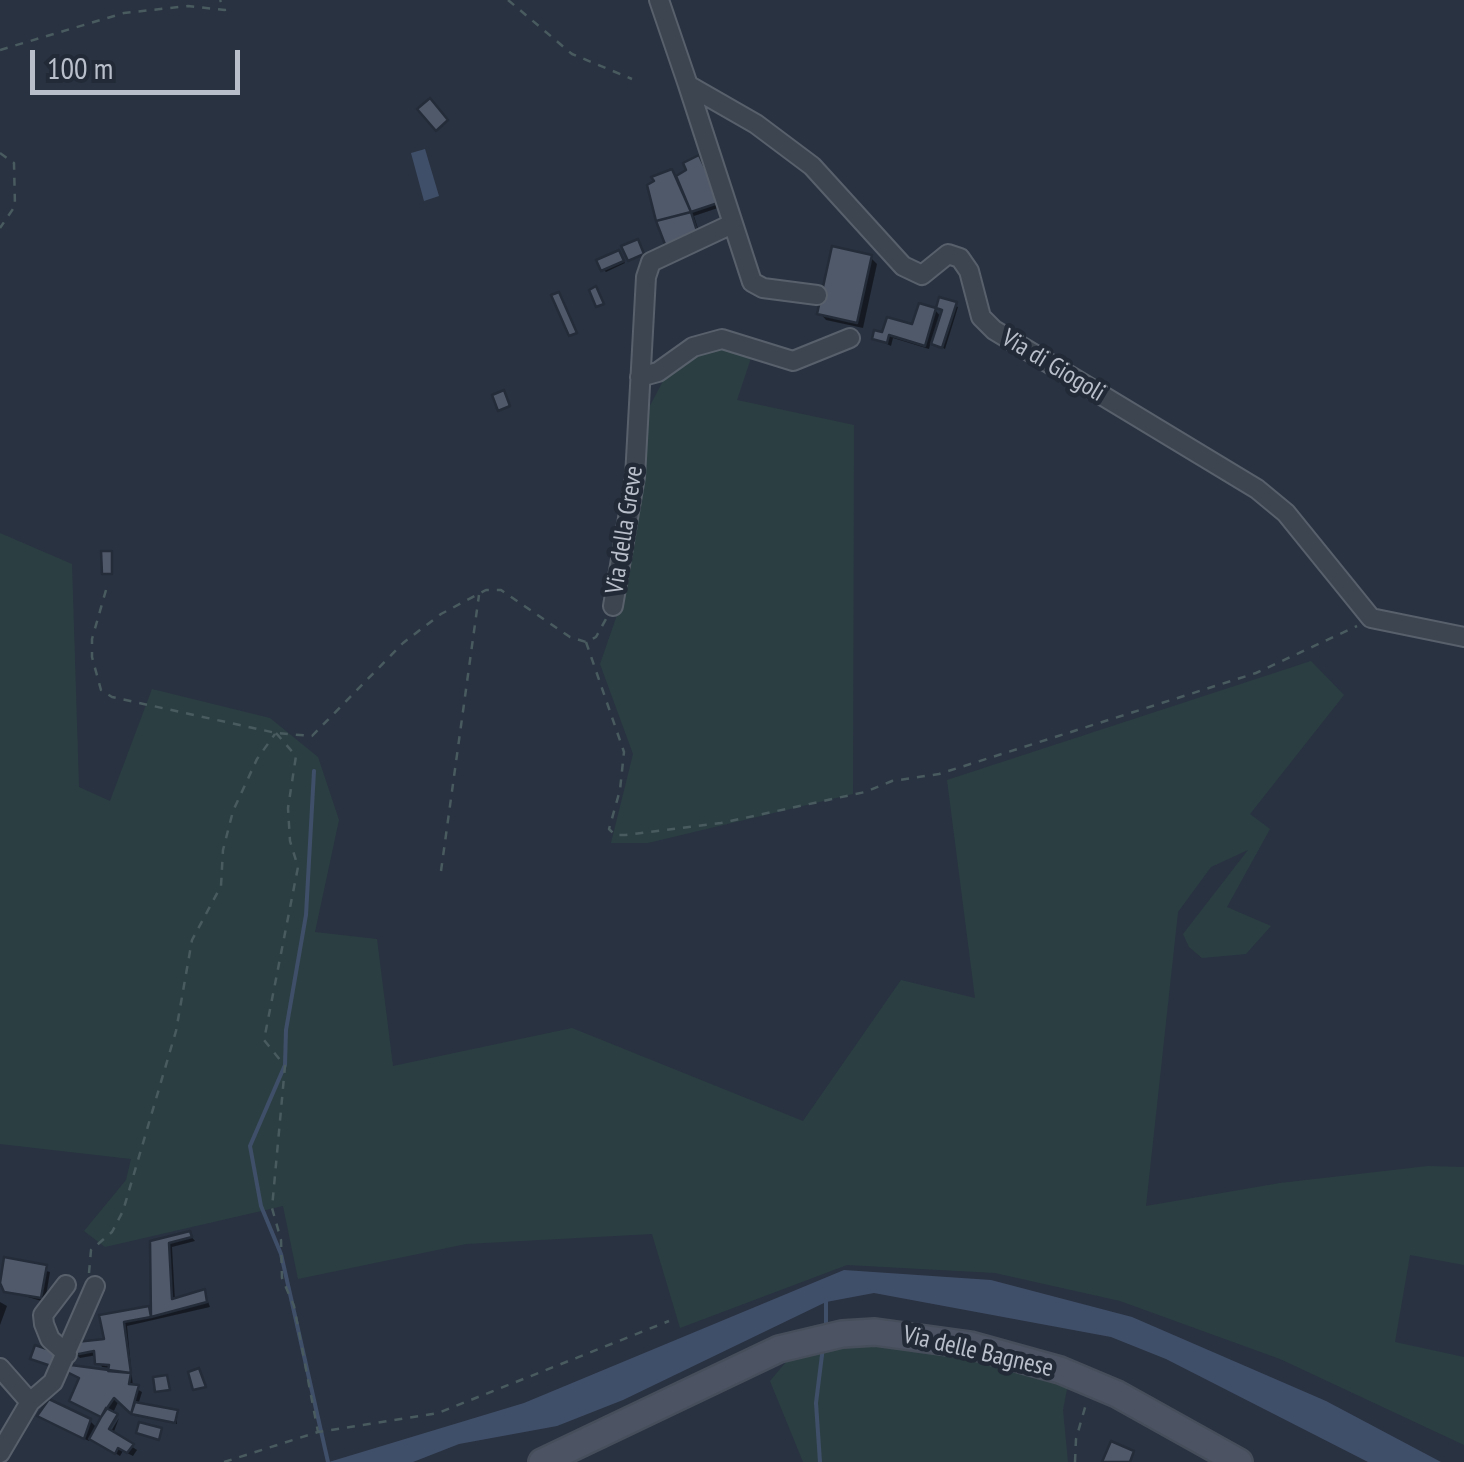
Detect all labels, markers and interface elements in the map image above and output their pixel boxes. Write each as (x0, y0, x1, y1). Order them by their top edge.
scale bar (35, 30, 245, 92)
text: 100 m (47, 48, 113, 87)
street label: Via di Giogoli (996, 323, 1110, 409)
street label: Via della Greve (600, 464, 650, 596)
street label: Via delle Bagnese (900, 1320, 1056, 1384)

